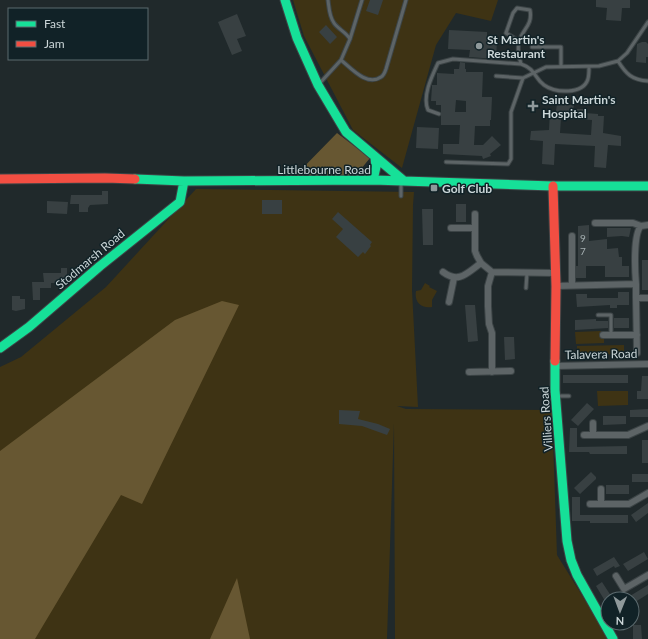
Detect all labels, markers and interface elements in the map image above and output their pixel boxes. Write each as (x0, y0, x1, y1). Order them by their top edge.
legend (8, 8, 148, 60)
text: Fast (44, 16, 66, 31)
place label: St Martin's Restaurant (487, 32, 545, 61)
text: Jam (44, 36, 65, 51)
marker: St Martin's Restaurant (474, 41, 484, 51)
place label: Saint Martin's Hospital (542, 92, 615, 121)
marker: Saint Martin's Hospital (527, 100, 539, 112)
street label: Littlebourne Road (277, 162, 371, 177)
place label: Golf Club (442, 181, 492, 196)
marker: Golf Club (429, 183, 439, 193)
street label: Stodmarsh Road (52, 226, 128, 292)
house number: 9 (580, 232, 586, 244)
house number: 7 (580, 245, 586, 257)
street label: Talavera Road (565, 346, 637, 362)
street label: Villiers Road (536, 386, 556, 452)
north arrow (600, 591, 640, 631)
text: N (615, 615, 624, 628)

